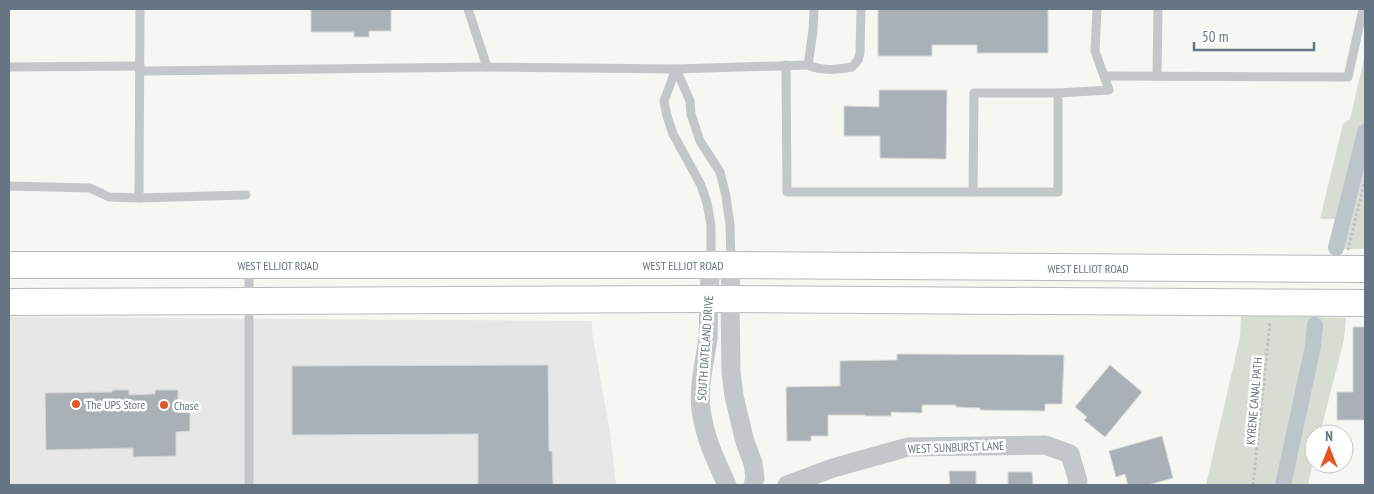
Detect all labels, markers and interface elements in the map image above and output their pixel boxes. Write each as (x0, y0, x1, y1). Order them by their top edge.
scale bar (1194, 20, 1314, 52)
text: 50 m (1202, 27, 1228, 46)
street label: WEST ELLIOT ROAD (237, 258, 319, 273)
street label: WEST ELLIOT ROAD (642, 258, 724, 273)
street label: WEST ELLIOT ROAD (1047, 261, 1129, 276)
street label: SOUTH DATELAND DRIVE (694, 295, 716, 401)
street label: KYRENE CANAL PATH (1243, 357, 1265, 445)
place label: The UPS Store (86, 397, 145, 412)
marker: The UPS Store (70, 398, 82, 410)
place label: Chase (174, 398, 199, 413)
marker: Chase (158, 399, 170, 411)
north arrow (1304, 424, 1354, 474)
text: N (1325, 427, 1333, 445)
street label: WEST SUNBURST LANE (908, 438, 1004, 456)

